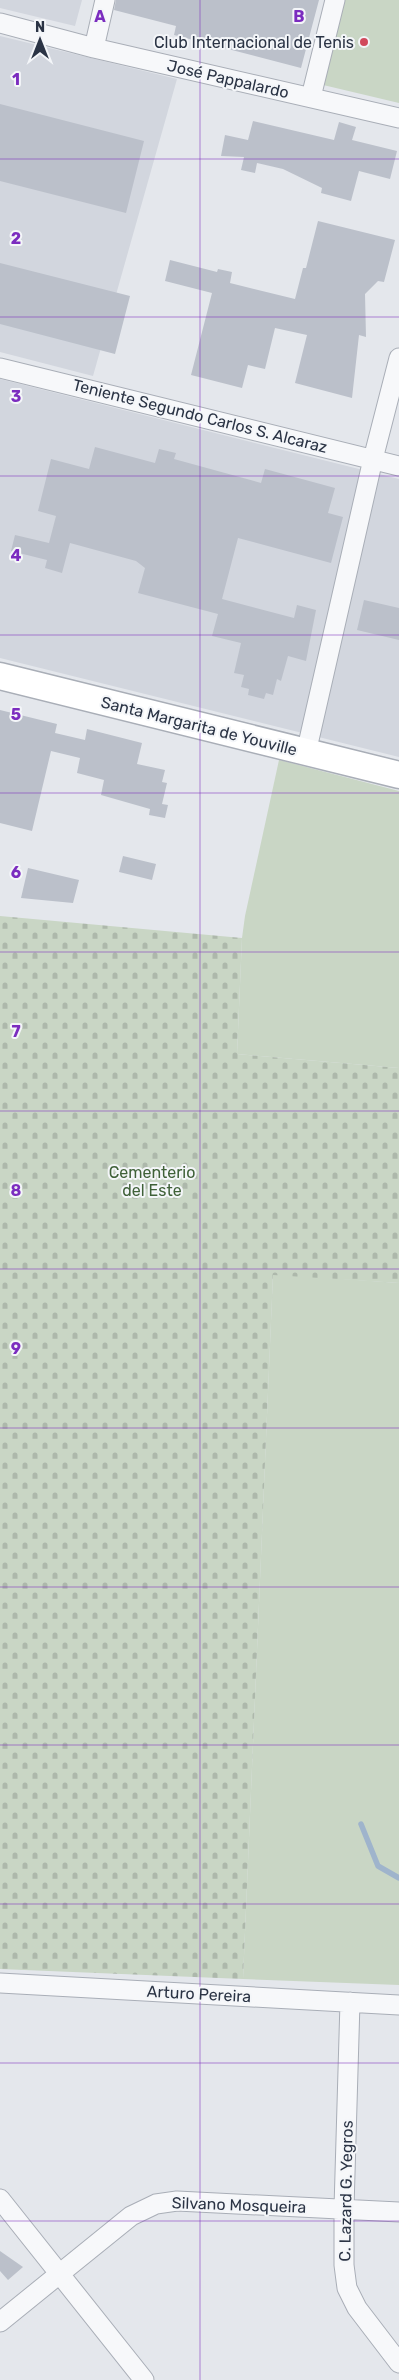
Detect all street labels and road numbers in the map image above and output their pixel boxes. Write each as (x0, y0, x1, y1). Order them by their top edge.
street label: José Pappalardo (165, 56, 291, 102)
street label: Teniente Segundo Carlos S. Alcaraz (71, 375, 329, 457)
street label: Santa Margarita de Youville (99, 692, 299, 760)
street label: Arturo Pereira (146, 1982, 252, 2006)
street label: C. Lazard G. Yegros (335, 2120, 357, 2262)
street label: Silvano Mosqueira (171, 2193, 307, 2217)

